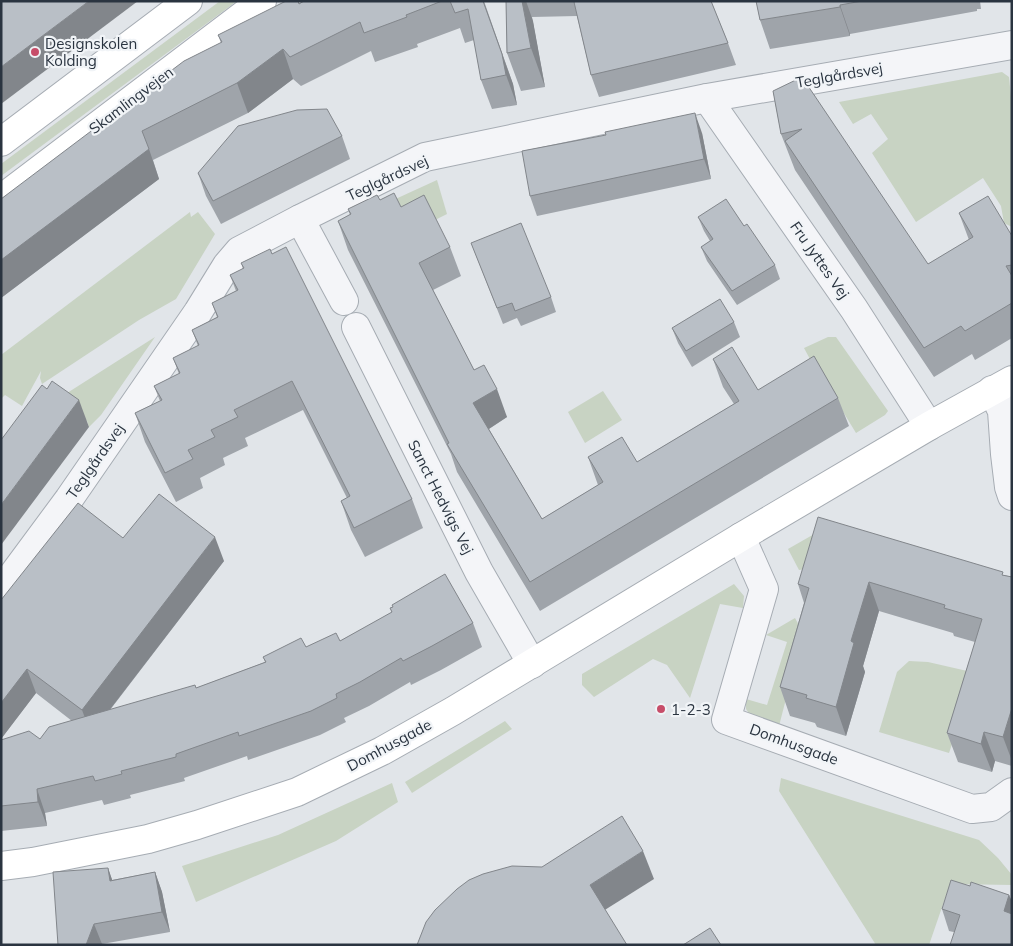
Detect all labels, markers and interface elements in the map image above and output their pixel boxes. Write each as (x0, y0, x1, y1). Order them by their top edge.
place label: Designskolen Kolding (45, 34, 137, 70)
marker: Designskolen Kolding (29, 46, 41, 58)
street label: Teglgårdsvej (794, 58, 884, 92)
street label: Skamlingvejen (85, 62, 177, 138)
street label: Teglgårdsvej (343, 151, 431, 205)
street label: Fru Jyttes Vej (786, 218, 854, 302)
street label: Teglgårdsvej (62, 420, 128, 502)
street label: Sanct Hedvigs Vej (404, 437, 478, 557)
place label: 1-2-3 (671, 700, 711, 719)
marker: 1-2-3 (655, 703, 667, 715)
street label: Domhusgade (343, 715, 435, 775)
street label: Domhusgade (747, 719, 841, 769)

